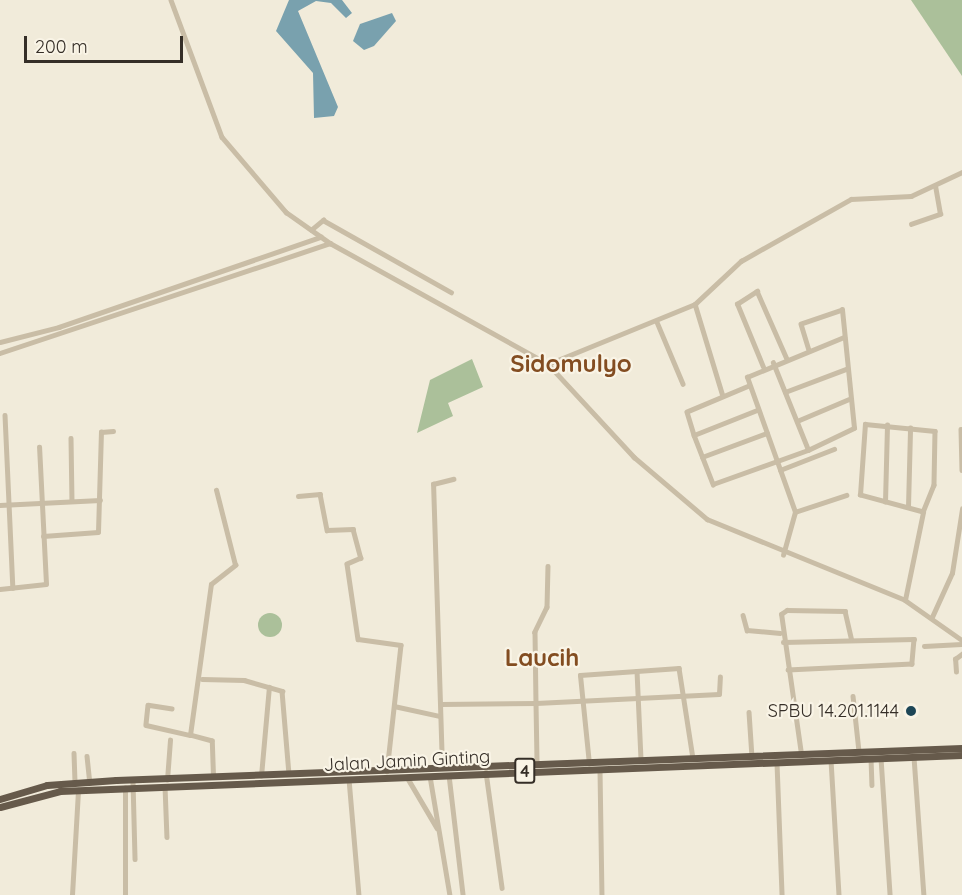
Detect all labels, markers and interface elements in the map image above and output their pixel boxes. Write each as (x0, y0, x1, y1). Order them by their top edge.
scale bar (27, 24, 186, 62)
text: 200 m (35, 35, 88, 58)
district label: Sidomulyo (510, 350, 632, 378)
district label: Laucih (505, 644, 579, 672)
place label: SPBU 14.201.1144 (768, 700, 899, 722)
marker: SPBU 14.201.1144 (904, 704, 918, 718)
street label: Jalan Jamin Ginting (323, 746, 491, 776)
road number: 4 (513, 758, 537, 784)

